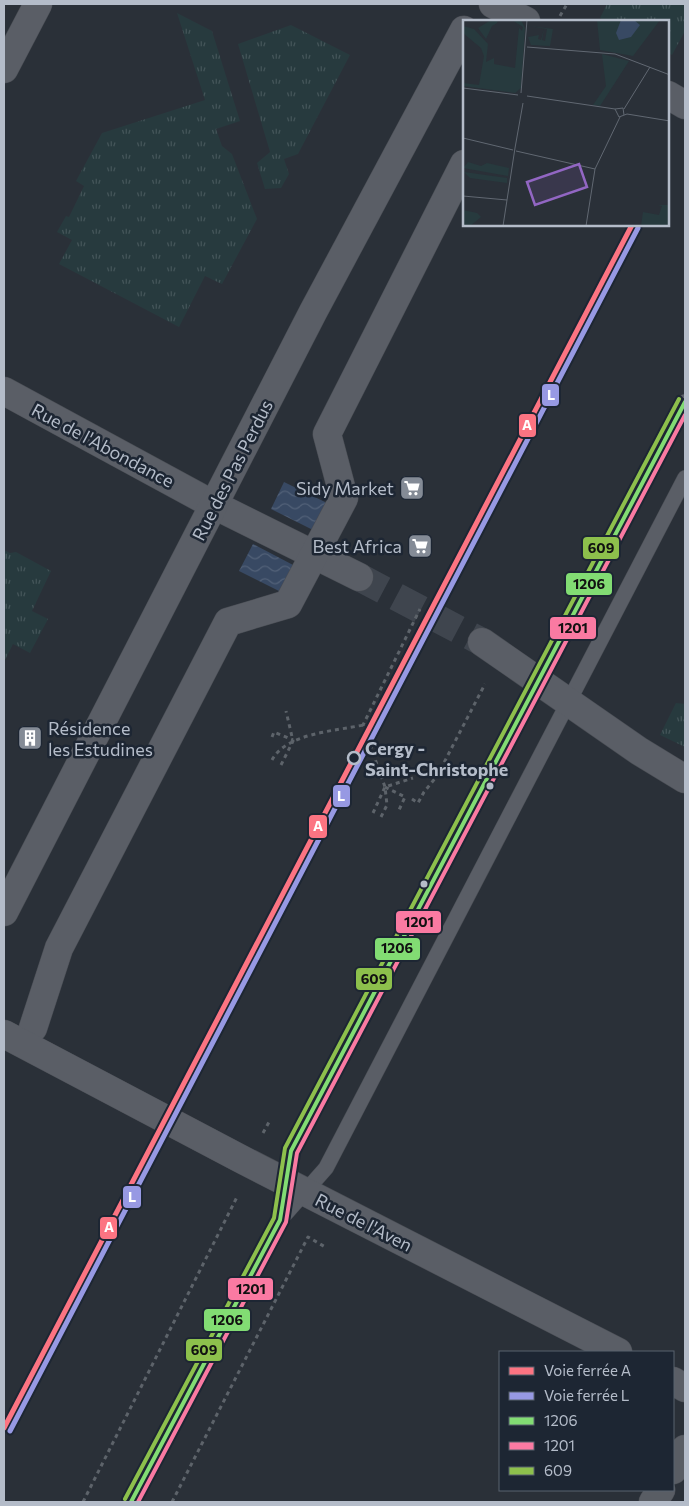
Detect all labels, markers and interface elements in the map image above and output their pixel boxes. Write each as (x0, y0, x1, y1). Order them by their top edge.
inset map (463, 20, 669, 226)
line badge: L (541, 383, 560, 407)
text: L (547, 386, 555, 403)
street label: Rue des Pas Perdus (187, 396, 277, 544)
street label: Rue de l'Abondance (28, 398, 178, 492)
line badge: A (518, 413, 537, 438)
text: A (522, 416, 532, 433)
supermarket icon: Sidy Market (399, 475, 425, 501)
place label: Sidy Market (296, 477, 394, 499)
supermarket icon: Best Africa (407, 533, 433, 559)
place label: Best Africa (313, 535, 402, 557)
line badge: 609 (582, 536, 620, 560)
text: 609 (588, 539, 615, 556)
line badge: 1206 (565, 572, 613, 596)
text: 1206 (573, 575, 605, 592)
line badge: 1201 (549, 616, 597, 640)
text: 1201 (558, 619, 588, 636)
place label: Résidence les Estudines (48, 717, 153, 760)
building icon: Résidence les Estudines (17, 725, 43, 751)
place label: Cergy - Saint-Christophe (365, 737, 508, 780)
marker: Cergy - Saint-Christophe (347, 751, 361, 765)
unlabelled marker (485, 781, 495, 791)
line badge: L (332, 784, 351, 808)
text: L (337, 787, 345, 804)
line badge: A (308, 814, 328, 839)
text: A (313, 817, 323, 834)
unlabelled marker (419, 879, 429, 889)
line badge: 1201 (395, 910, 442, 934)
text: 1201 (404, 913, 434, 930)
line badge: 1206 (374, 937, 421, 961)
text: 1206 (381, 939, 413, 956)
line badge: 609 (355, 967, 393, 991)
text: 609 (361, 970, 388, 987)
line badge: L (122, 1185, 142, 1209)
text: L (128, 1188, 136, 1205)
street label: Rue de l'Aven (312, 1188, 416, 1256)
line badge: A (99, 1216, 118, 1240)
text: A (104, 1218, 114, 1235)
line badge: 1201 (227, 1277, 274, 1301)
text: 1201 (236, 1280, 266, 1297)
line badge: 1206 (203, 1308, 251, 1332)
text: 1206 (211, 1311, 243, 1328)
line badge: 609 (185, 1338, 223, 1362)
text: 609 (191, 1341, 218, 1358)
legend (499, 1351, 674, 1491)
text: Voie ferrée A (544, 1361, 631, 1379)
text: Voie ferrée L (544, 1386, 630, 1404)
text: 1206 (544, 1411, 578, 1429)
text: 1201 (544, 1436, 575, 1454)
text: 609 (544, 1461, 572, 1479)

